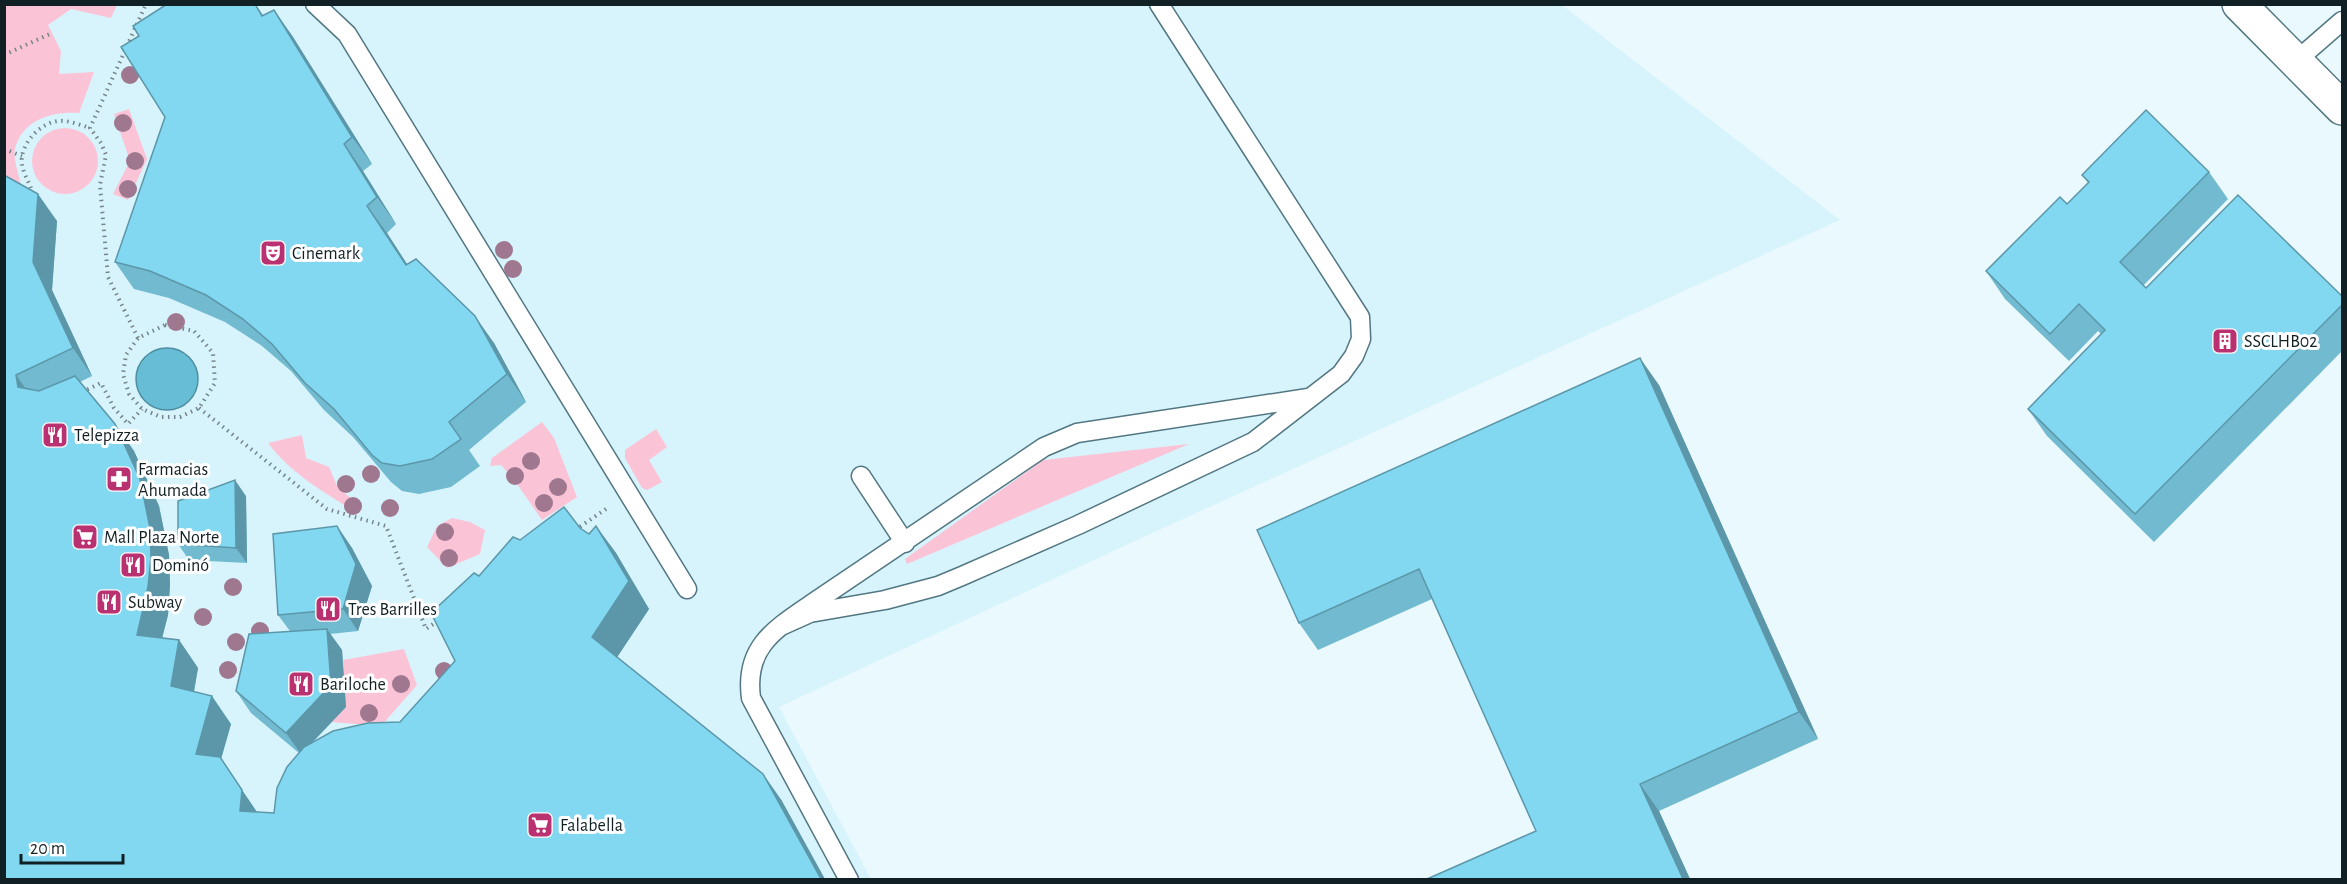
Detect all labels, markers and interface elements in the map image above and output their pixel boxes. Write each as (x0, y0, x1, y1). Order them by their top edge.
theatre icon: Cinemark (258, 238, 288, 268)
place label: Cinemark (292, 245, 361, 263)
building icon: SSCLHB02 (2210, 326, 2240, 356)
place label: SSCLHB02 (2244, 333, 2318, 351)
restaurant icon: Telepizza (40, 420, 70, 450)
place label: Telepizza (74, 427, 139, 445)
place label: Farmacias Ahumada (138, 461, 208, 500)
pharmacy icon: Farmacias Ahumada (104, 464, 134, 494)
supermarket icon: Mall Plaza Norte (70, 522, 100, 552)
place label: Mall Plaza Norte (104, 529, 219, 547)
restaurant icon: Dominó (118, 550, 148, 580)
place label: Dominó (152, 557, 209, 575)
restaurant icon: Subway (94, 587, 124, 617)
place label: Subway (128, 594, 183, 612)
restaurant icon: Tres Barrilles (313, 594, 343, 624)
place label: Tres Barrilles (348, 601, 437, 619)
restaurant icon: Bariloche (286, 669, 316, 699)
place label: Bariloche (320, 676, 386, 694)
supermarket icon: Falabella (525, 810, 555, 840)
place label: Falabella (560, 817, 623, 835)
scale bar (21, 827, 123, 865)
text: 20 m (30, 840, 65, 858)

